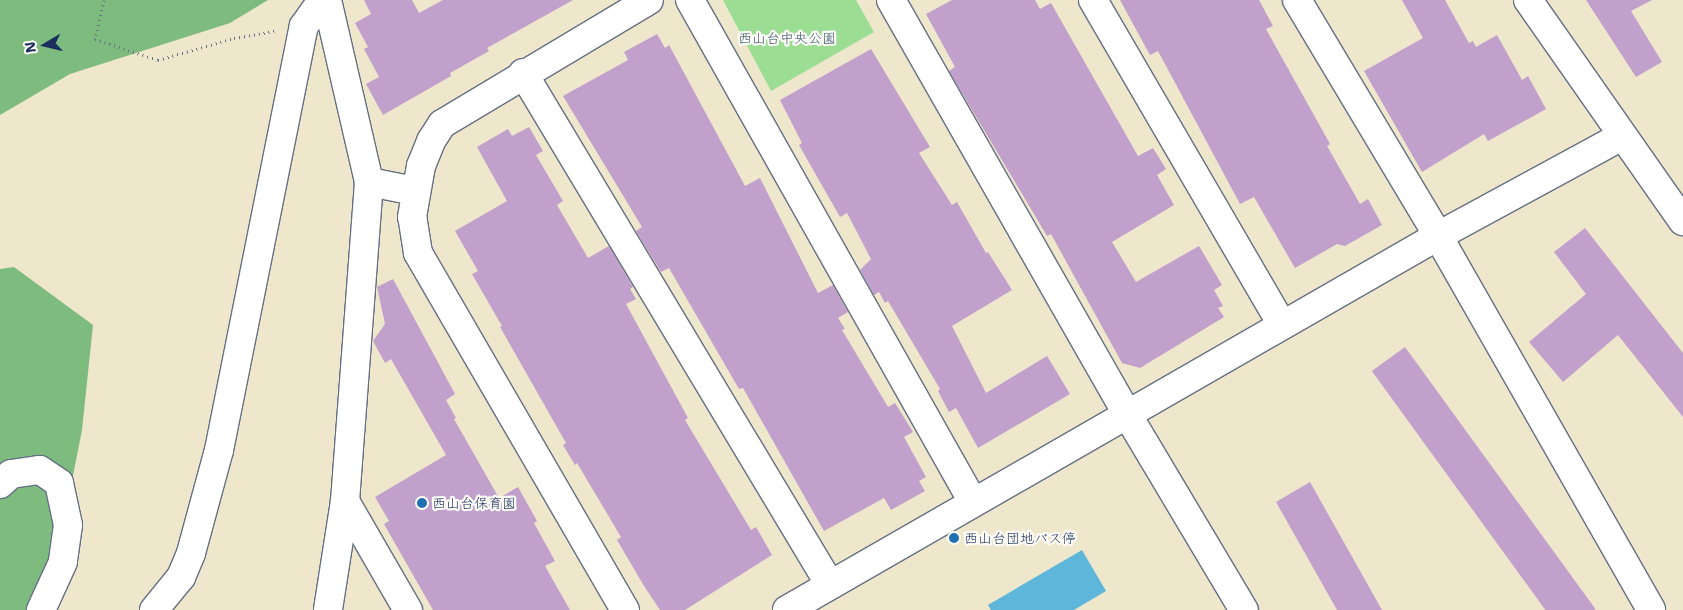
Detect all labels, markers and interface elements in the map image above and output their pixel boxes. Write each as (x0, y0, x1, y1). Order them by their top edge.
north arrow (20, 20, 70, 70)
park label: 西山台中央公園 (738, 30, 836, 46)
text: N (20, 40, 40, 54)
place label: 西山台保育園 (432, 495, 516, 511)
marker: 西山台保育園 (416, 497, 428, 509)
place label: 西山台団地バス停 (964, 530, 1076, 546)
marker: 西山台団地バス停 (948, 532, 960, 544)

